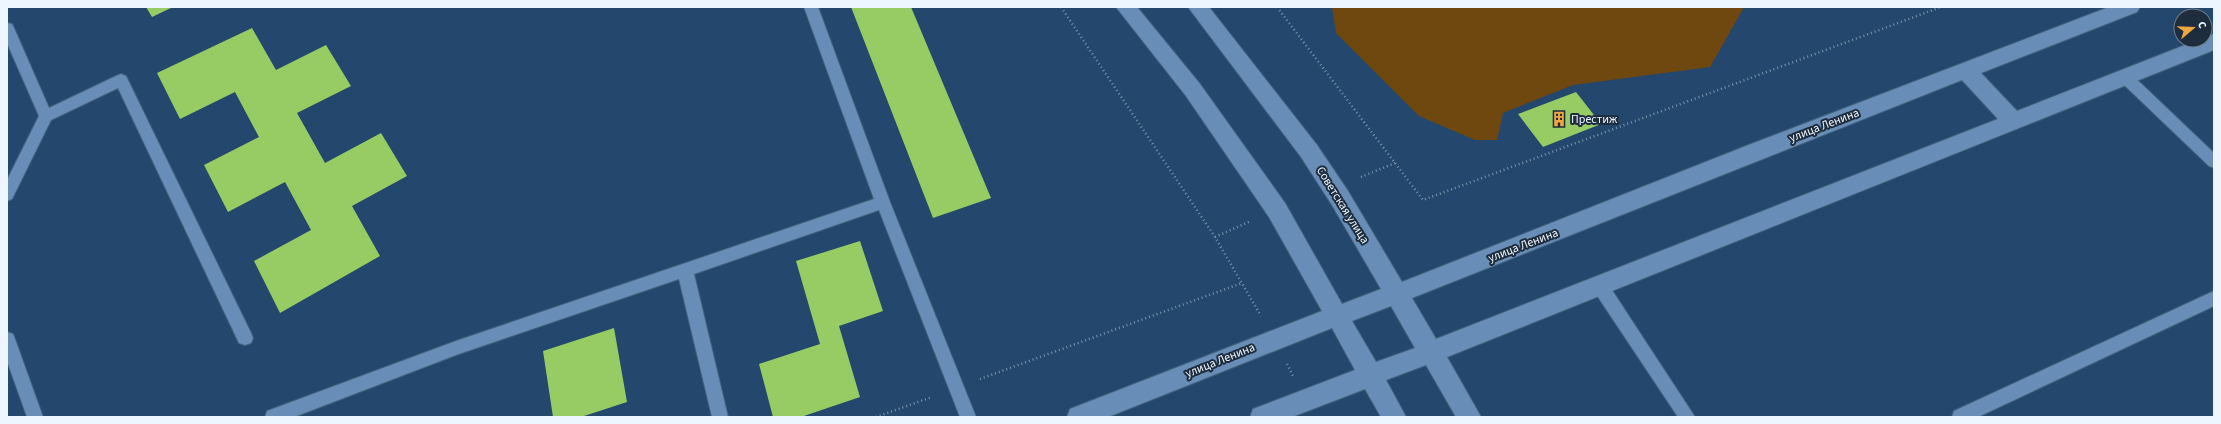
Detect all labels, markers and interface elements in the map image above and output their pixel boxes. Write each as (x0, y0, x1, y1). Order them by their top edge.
north arrow (2173, 8, 2213, 48)
text: С (2194, 19, 2210, 31)
street label: улица Ленина (1787, 104, 1862, 147)
building icon: Престиж (1550, 110, 1568, 128)
place label: Престиж (1571, 111, 1618, 128)
street label: Советская улица (1312, 163, 1373, 247)
street label: улица Ленина (1486, 224, 1561, 267)
street label: улица Ленина (1183, 339, 1258, 382)

